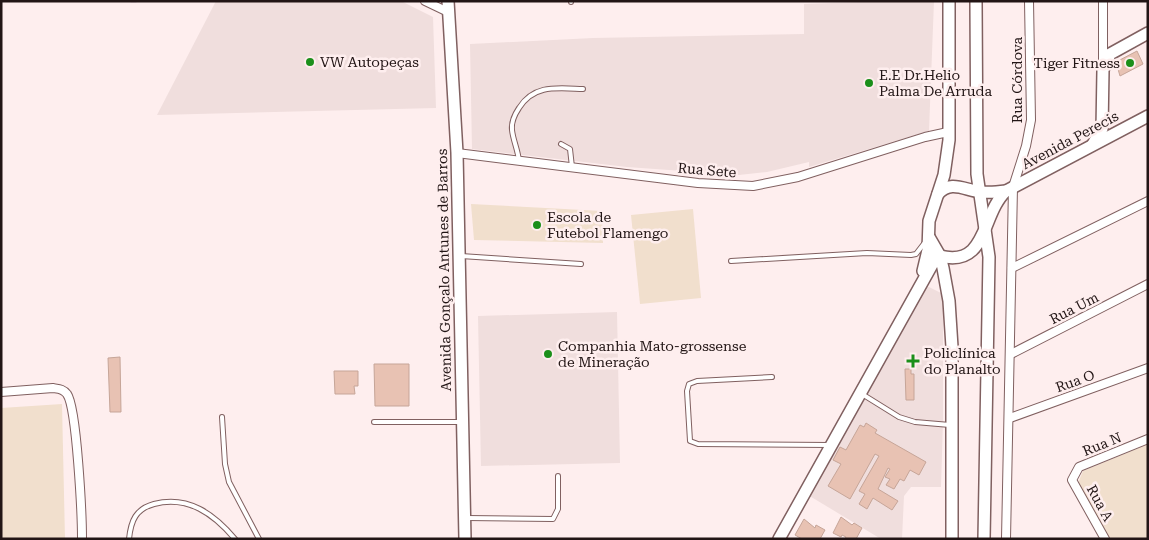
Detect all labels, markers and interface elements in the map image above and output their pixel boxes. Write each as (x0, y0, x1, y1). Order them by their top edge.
street label: Rua Córdova (1009, 36, 1025, 123)
place label: VW Autopeças (320, 54, 419, 70)
place label: Tiger Fitness (1034, 55, 1120, 71)
marker: VW Autopeças (304, 56, 316, 68)
marker: Tiger Fitness (1124, 57, 1136, 69)
place label: E.E Dr.Helio Palma De Arruda (879, 67, 993, 99)
marker: E.E Dr.Helio Palma De Arruda (863, 77, 875, 89)
street label: Avenida Perecis (1019, 108, 1121, 172)
street label: Avenida Gonçalo Antunes de Barros (434, 148, 454, 391)
street label: Rua Sete (677, 159, 737, 181)
place label: Escola de Futebol Flamengo (547, 209, 668, 241)
marker: Escola de Futebol Flamengo (531, 219, 543, 231)
street label: Rua Um (1047, 289, 1101, 327)
place label: Companhia Mato-grossense de Mineração (558, 338, 747, 370)
place label: Policlínica do Planalto (924, 345, 1001, 377)
marker: Companhia Mato-grossense de Mineração (542, 348, 554, 360)
marker: Policlínica do Planalto (906, 354, 920, 368)
street label: Rua O (1053, 367, 1097, 395)
street label: Rua N (1080, 429, 1124, 459)
street label: Rua A (1084, 482, 1117, 524)

